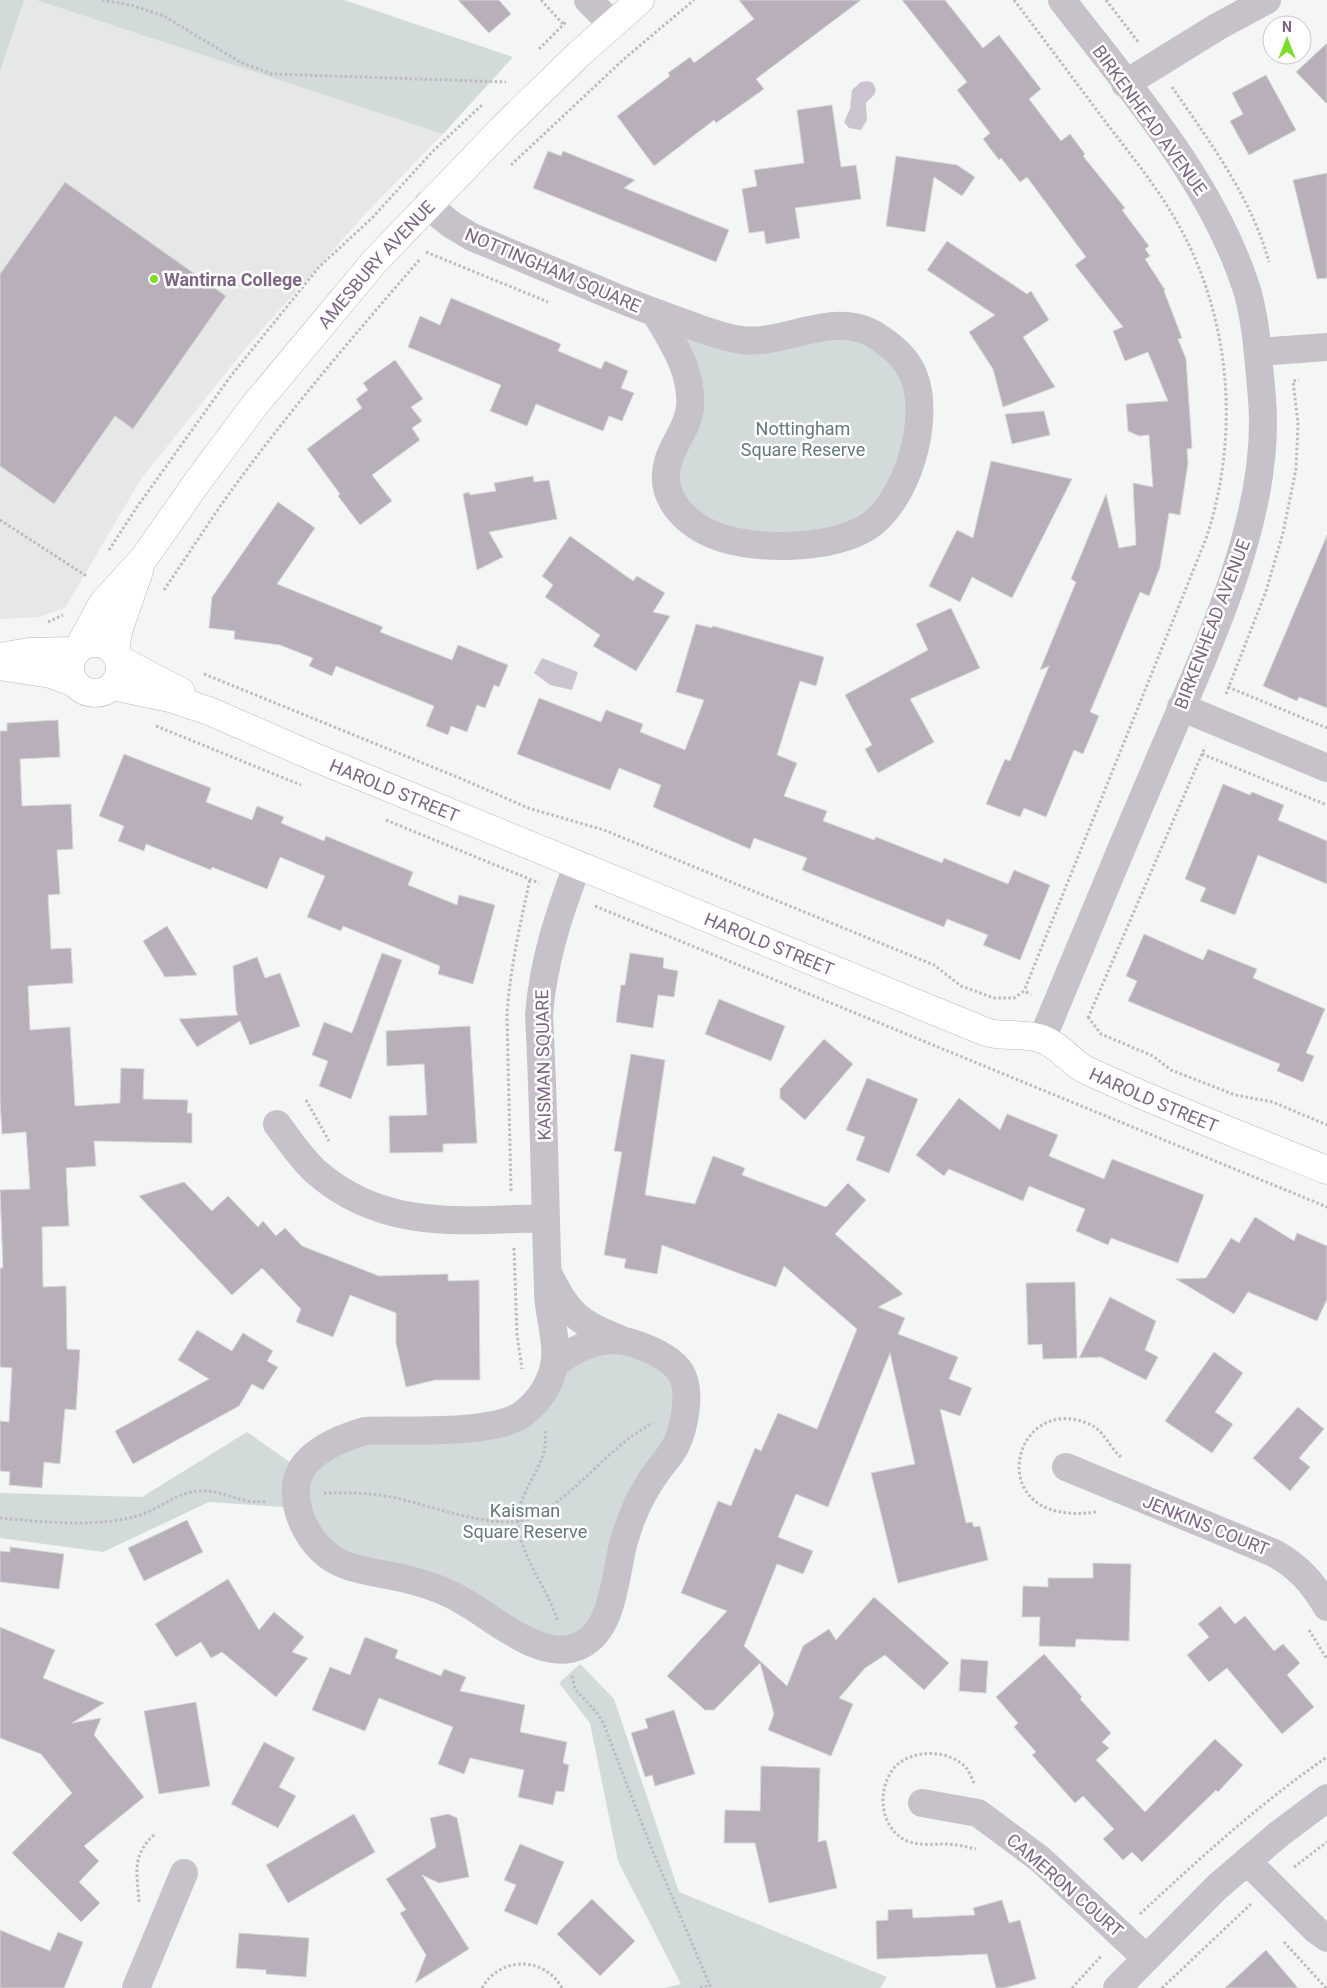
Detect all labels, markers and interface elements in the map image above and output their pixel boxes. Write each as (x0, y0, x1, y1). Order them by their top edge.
north arrow (1262, 15, 1312, 65)
text: N (1282, 19, 1292, 35)
street label: BIRKENHEAD AVENUE (1089, 41, 1211, 199)
street label: AMESBURY AVENUE (313, 196, 438, 332)
street label: NOTTINGHAM SQUARE (462, 223, 644, 317)
place label: Wantirna College (164, 269, 302, 290)
marker: Wantirna College (148, 273, 160, 285)
park label: Nottingham Square Reserve (741, 418, 865, 460)
street label: BIRKENHEAD AVENUE (1170, 536, 1254, 712)
street label: HAROLD STREET (327, 754, 463, 826)
street label: HAROLD STREET (701, 907, 837, 979)
street label: KAISMAN SQUARE (531, 989, 555, 1141)
street label: HAROLD STREET (1086, 1063, 1222, 1136)
street label: JENKINS COURT (1140, 1490, 1272, 1560)
park label: Kaisman Square Reserve (463, 1500, 587, 1542)
street label: CAMERON COURT (1003, 1829, 1128, 1941)

